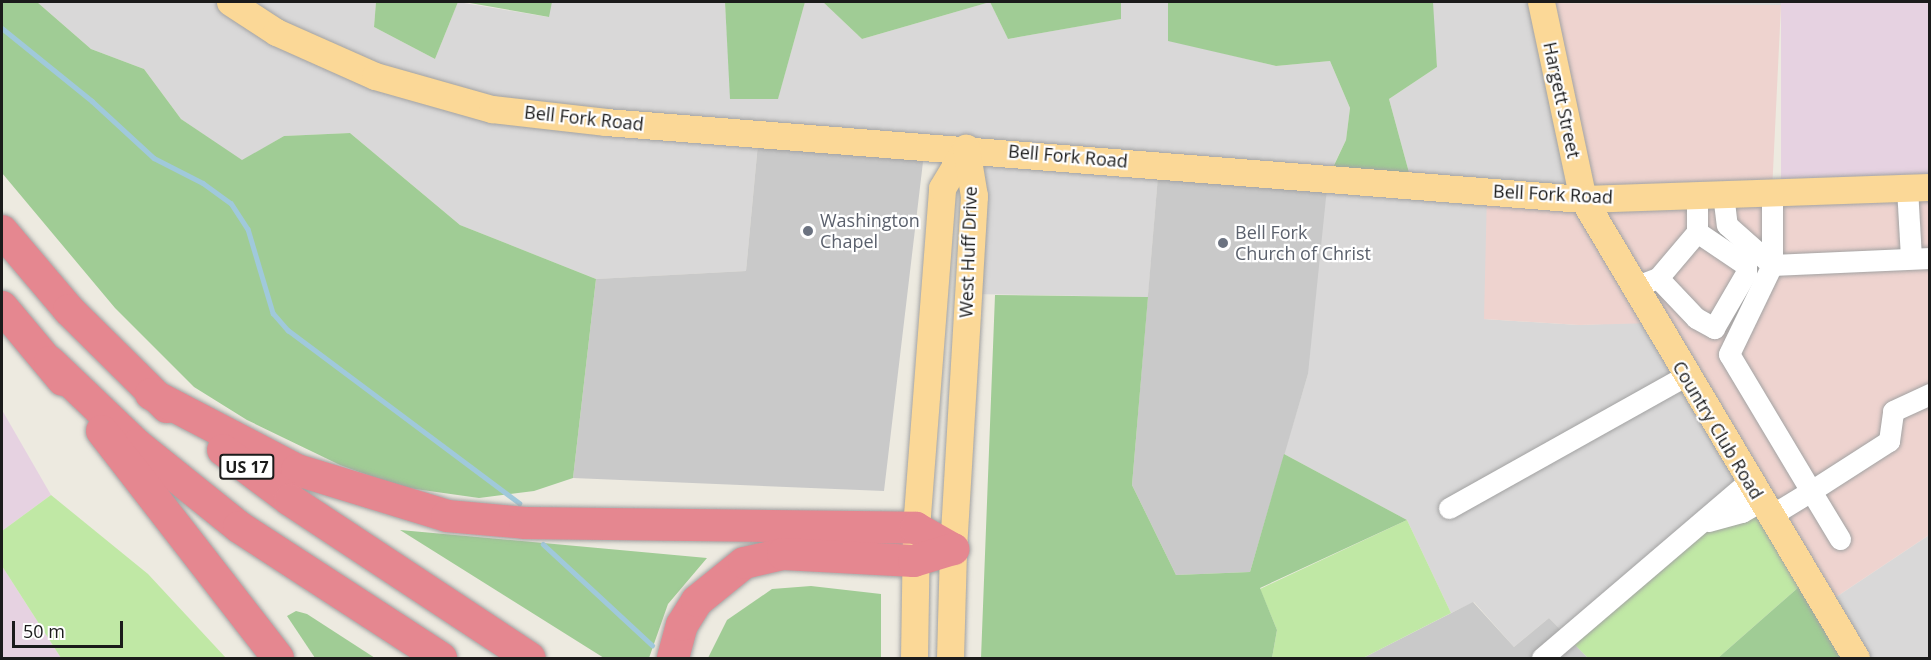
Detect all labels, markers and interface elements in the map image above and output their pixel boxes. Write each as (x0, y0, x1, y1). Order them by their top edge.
street label: Hargett Street (1539, 40, 1585, 160)
street label: Bell Fork Road (523, 101, 645, 135)
street label: Bell Fork Road (1007, 140, 1129, 172)
street label: Bell Fork Road (1492, 180, 1614, 208)
street label: West Huff Drive (955, 186, 981, 318)
place label: Washington Chapel (820, 210, 920, 252)
place label: Bell Fork Church of Christ (1235, 222, 1371, 264)
marker: Washington Chapel (801, 224, 815, 238)
marker: Bell Fork Church of Christ (1216, 236, 1230, 250)
street label: Country Club Road (1668, 357, 1768, 503)
road number: US 17 (218, 454, 276, 480)
scale bar (15, 609, 126, 647)
text: 50 m (23, 619, 65, 643)

